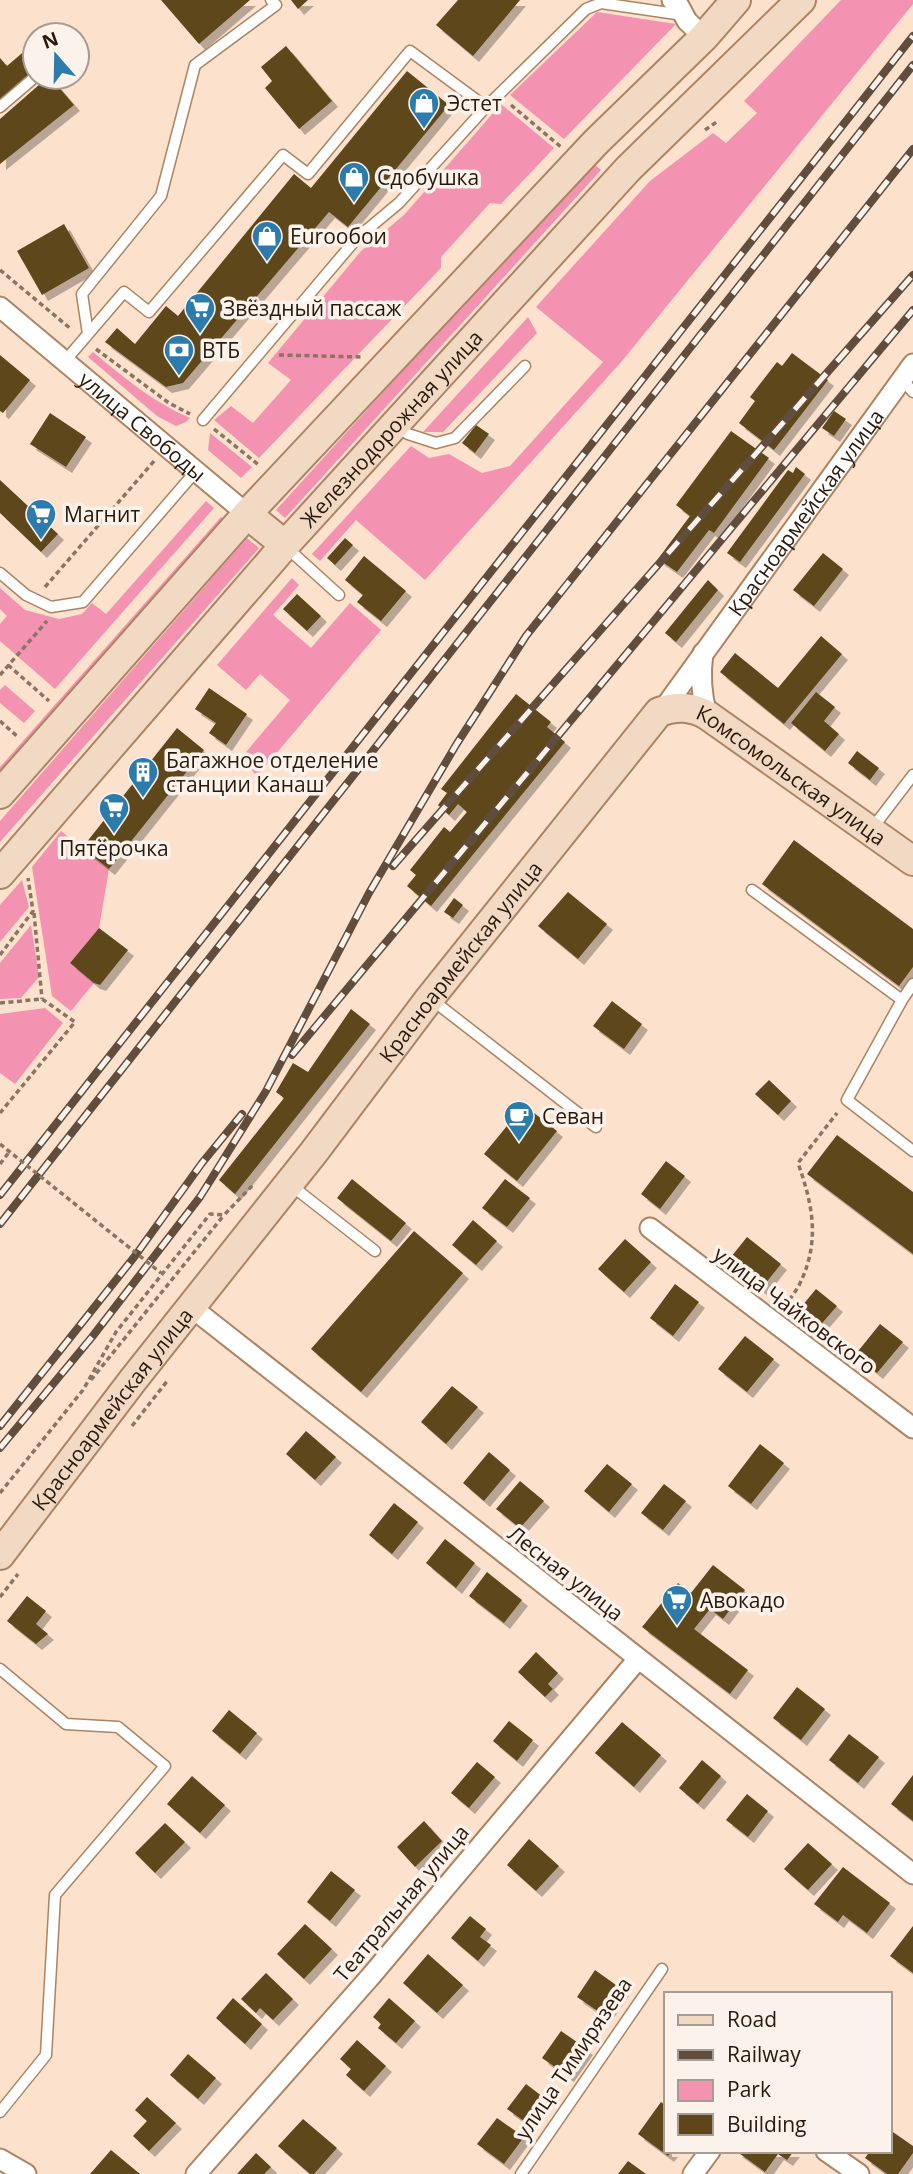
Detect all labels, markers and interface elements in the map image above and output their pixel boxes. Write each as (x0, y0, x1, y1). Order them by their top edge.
north arrow (21, 21, 91, 91)
text: N (38, 25, 62, 55)
shop icon: Эстет (407, 86, 441, 130)
place label: Эстет (447, 89, 502, 117)
shop icon: Сдобушка (337, 160, 371, 204)
place label: Сдобушка (377, 163, 479, 191)
shop icon: Euroобои (250, 219, 284, 263)
place label: Euroобои (290, 222, 387, 250)
supermarket icon: Звёздный пассаж (183, 291, 217, 335)
place label: Звёздный пассаж (223, 294, 402, 322)
street label: Железнодорожная улица (294, 324, 489, 533)
bank icon: ВТБ (162, 333, 196, 377)
place label: ВТБ (202, 336, 240, 364)
street label: улица Свободы (73, 365, 212, 488)
street label: Красноармейская улица (721, 403, 890, 622)
supermarket icon: Магнит (24, 497, 58, 541)
place label: Магнит (64, 500, 140, 528)
street label: Комсомольская улица (692, 698, 892, 852)
place label: Багажное отделение станции Канаш (166, 746, 378, 798)
building icon: Багажное отделение станции Канаш (126, 755, 160, 799)
supermarket icon: Пятёрочка (97, 791, 131, 835)
place label: Пятёрочка (59, 834, 169, 862)
street label: Красноармейская улица (372, 855, 548, 1068)
cafe icon: Севан (502, 1099, 536, 1143)
place label: Севан (542, 1102, 604, 1130)
street label: улица Чайковского (708, 1240, 882, 1380)
street label: Красноармейская улица (25, 1302, 199, 1516)
street label: Лесная улица (502, 1519, 630, 1627)
supermarket icon: Авокадо (660, 1583, 694, 1627)
place label: Авокадо (700, 1586, 785, 1614)
street label: Театральная улица (327, 1819, 475, 1987)
street label: улица Тимирязева (508, 1971, 638, 2145)
legend (664, 1992, 892, 2153)
text: Road (727, 2005, 777, 2033)
text: Railway (727, 2040, 801, 2068)
text: Park (727, 2075, 771, 2103)
text: Building (727, 2110, 806, 2138)

